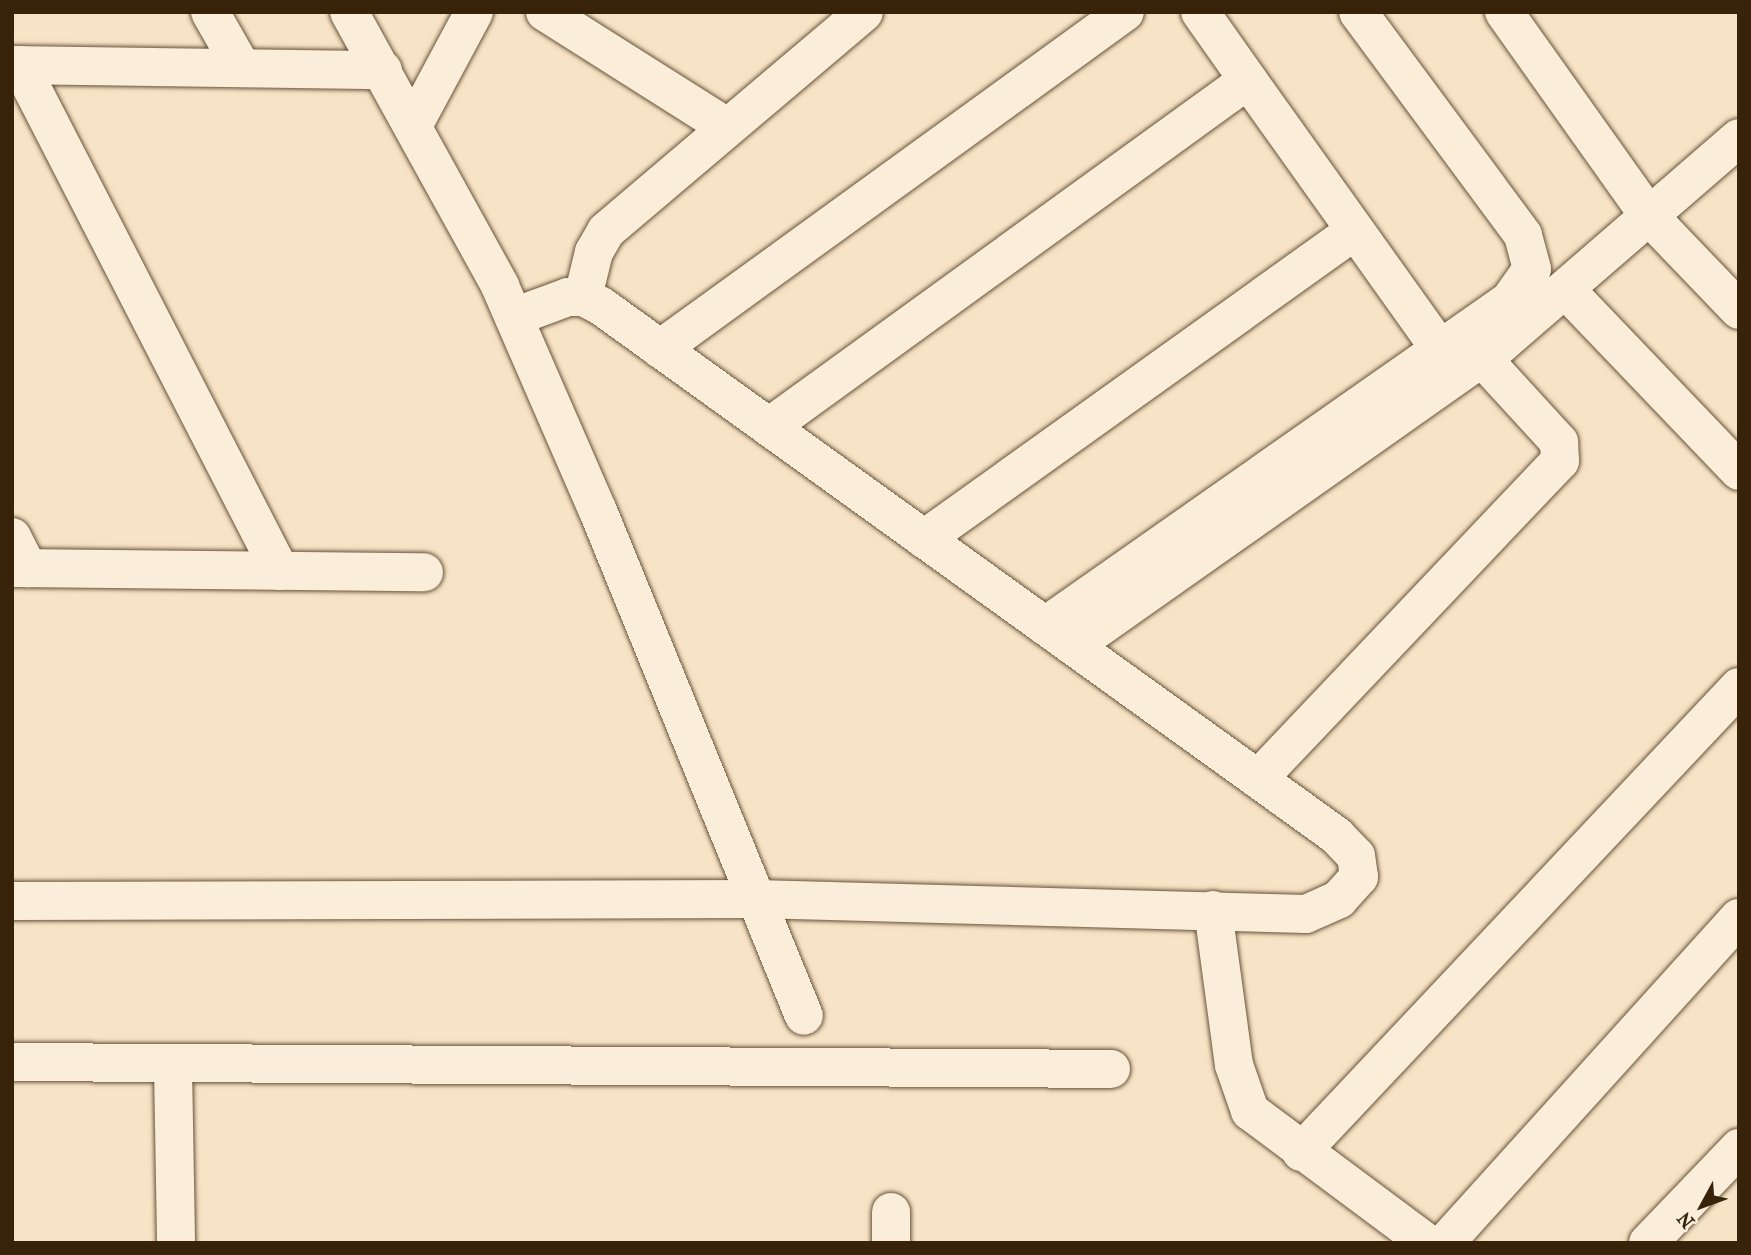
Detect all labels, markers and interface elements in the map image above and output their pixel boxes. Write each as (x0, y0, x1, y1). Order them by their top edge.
north arrow (1667, 1171, 1737, 1241)
text: N (1673, 1207, 1699, 1232)

